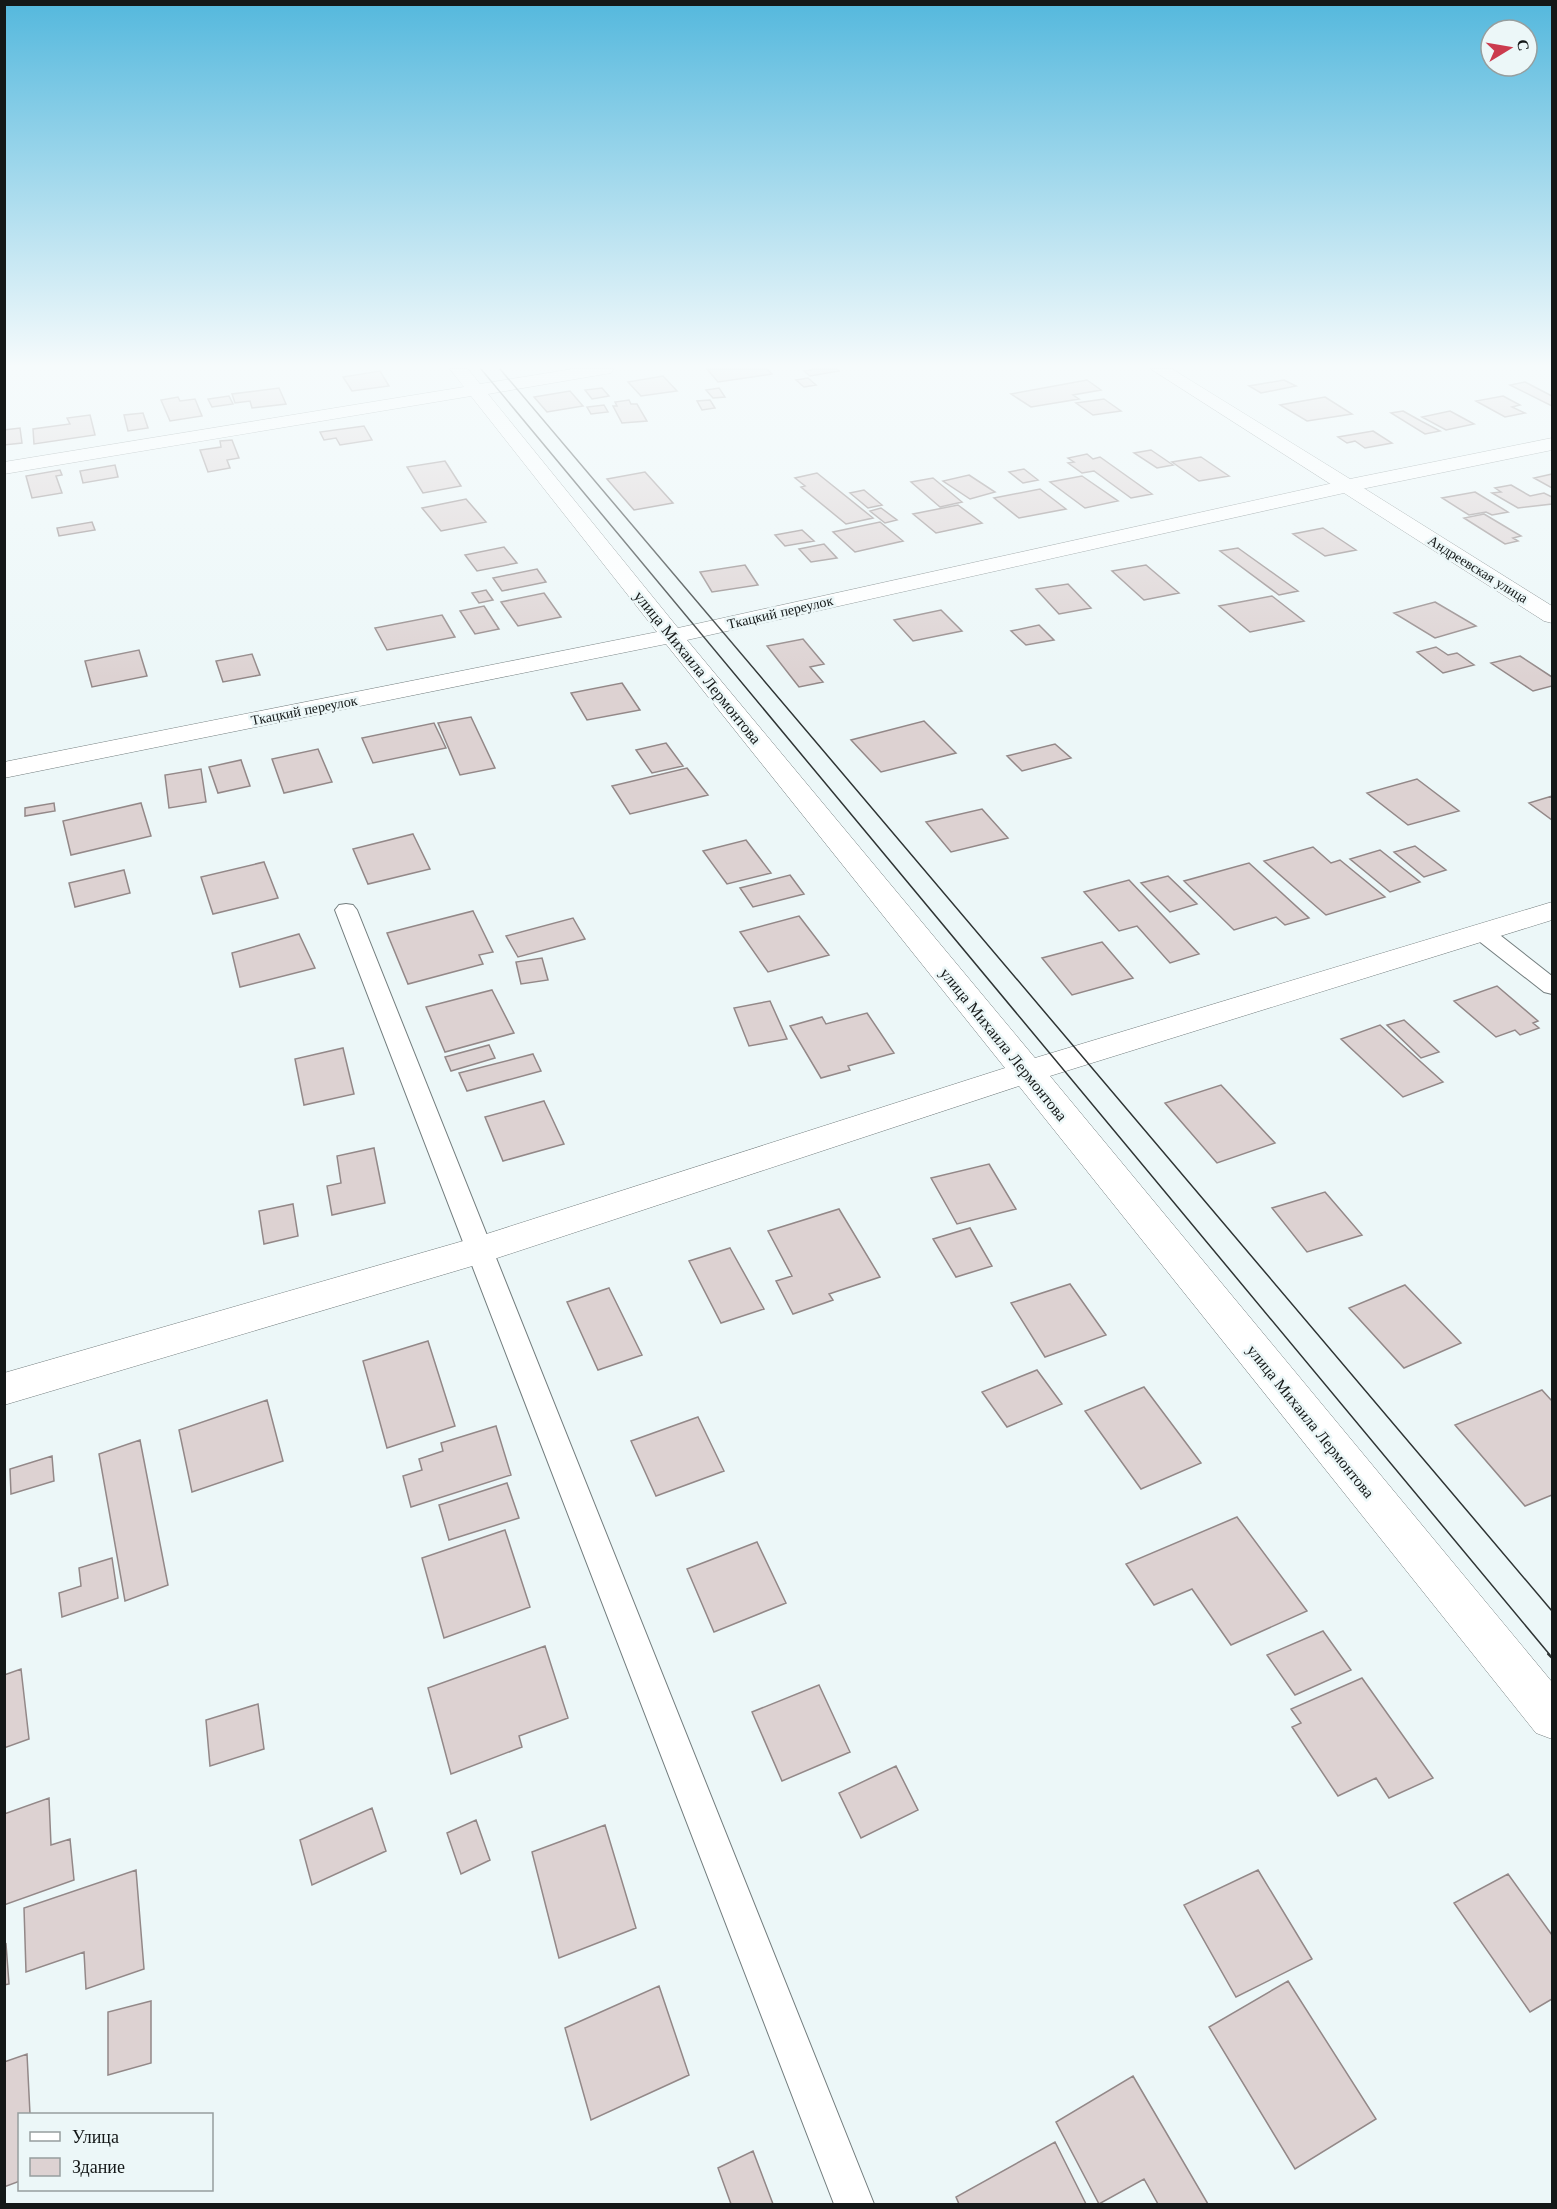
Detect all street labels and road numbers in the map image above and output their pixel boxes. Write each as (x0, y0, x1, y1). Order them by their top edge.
street label: Андреевская улица (1425, 531, 1532, 607)
street label: улица Михаила Лермонтова (630, 586, 766, 748)
street label: Ткацкий переулок (725, 591, 835, 633)
street label: Ткацкий переулок (249, 691, 359, 729)
street label: улица Михаила Лермонтова (936, 963, 1072, 1125)
street label: улица Михаила Лермонтова (1243, 1340, 1379, 1502)

